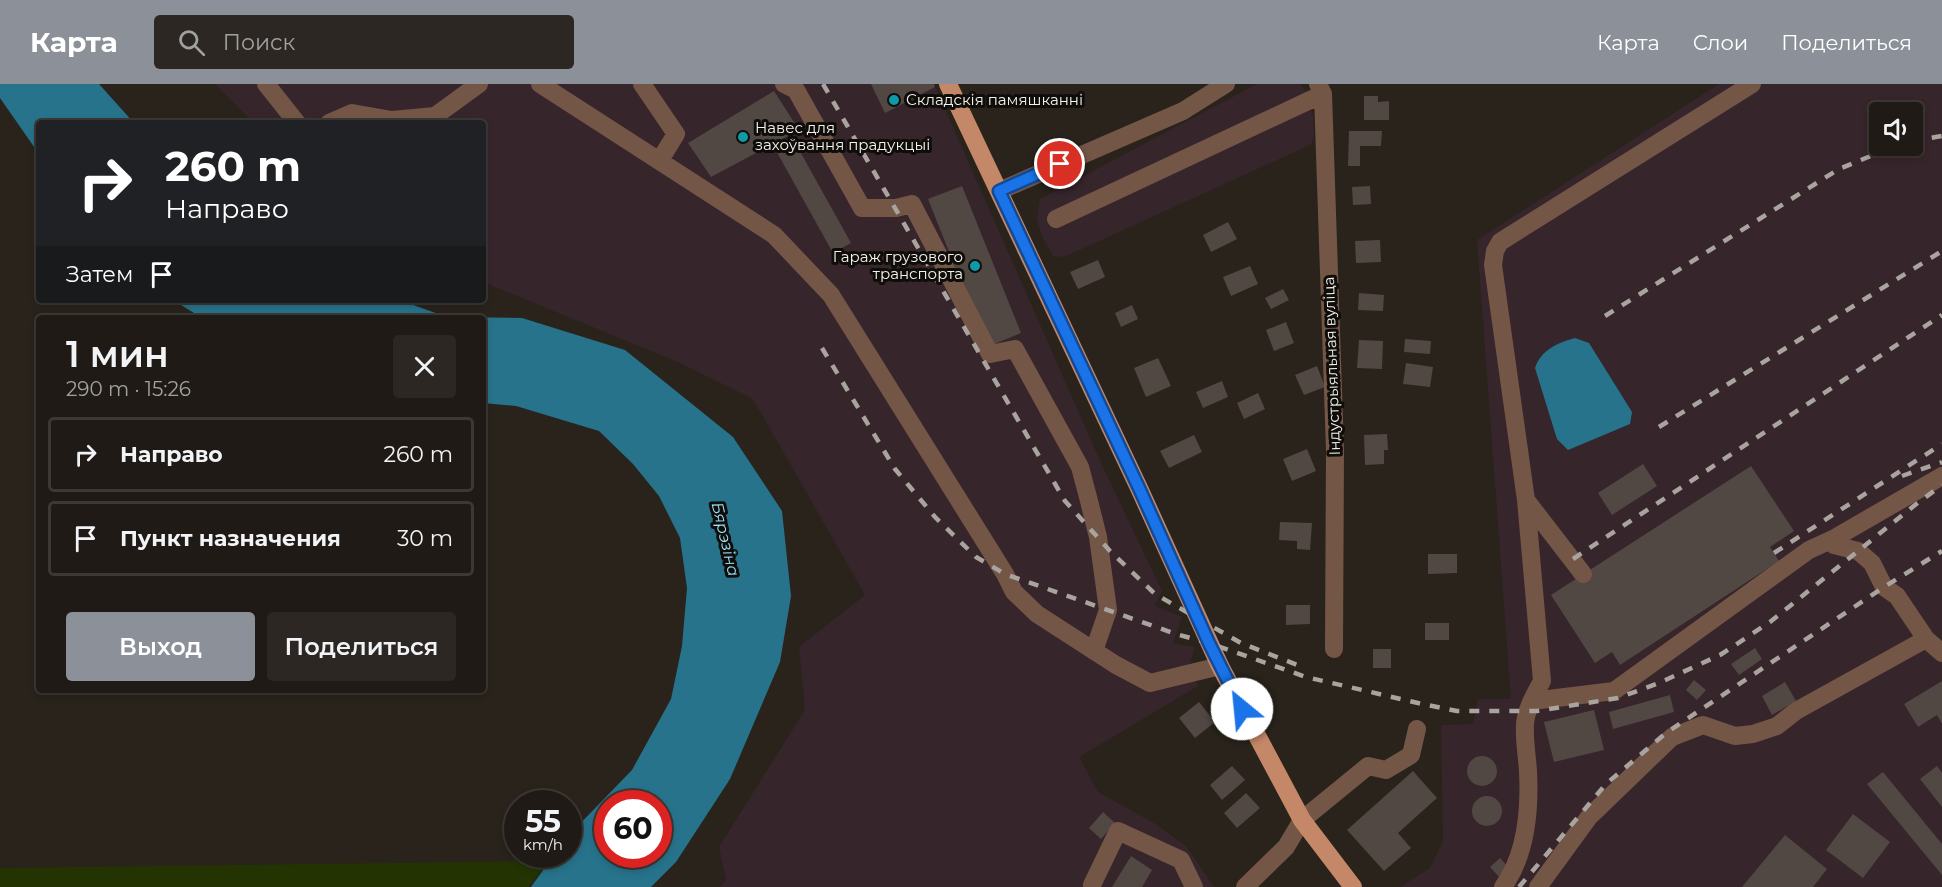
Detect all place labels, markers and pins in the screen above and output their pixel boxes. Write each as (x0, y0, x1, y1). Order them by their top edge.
place label: Складскія памяшканні (906, 90, 1083, 109)
marker: Складскія памяшканні (887, 93, 901, 107)
place label: Навес для захоўвання прадукцыі (755, 118, 930, 154)
marker: Навес для захоўвання прадукцыі (736, 130, 750, 144)
pin (1034, 138, 1085, 189)
place label: Гараж грузового транспорта (833, 247, 963, 283)
marker: Гараж грузового транспорта (968, 259, 982, 273)

